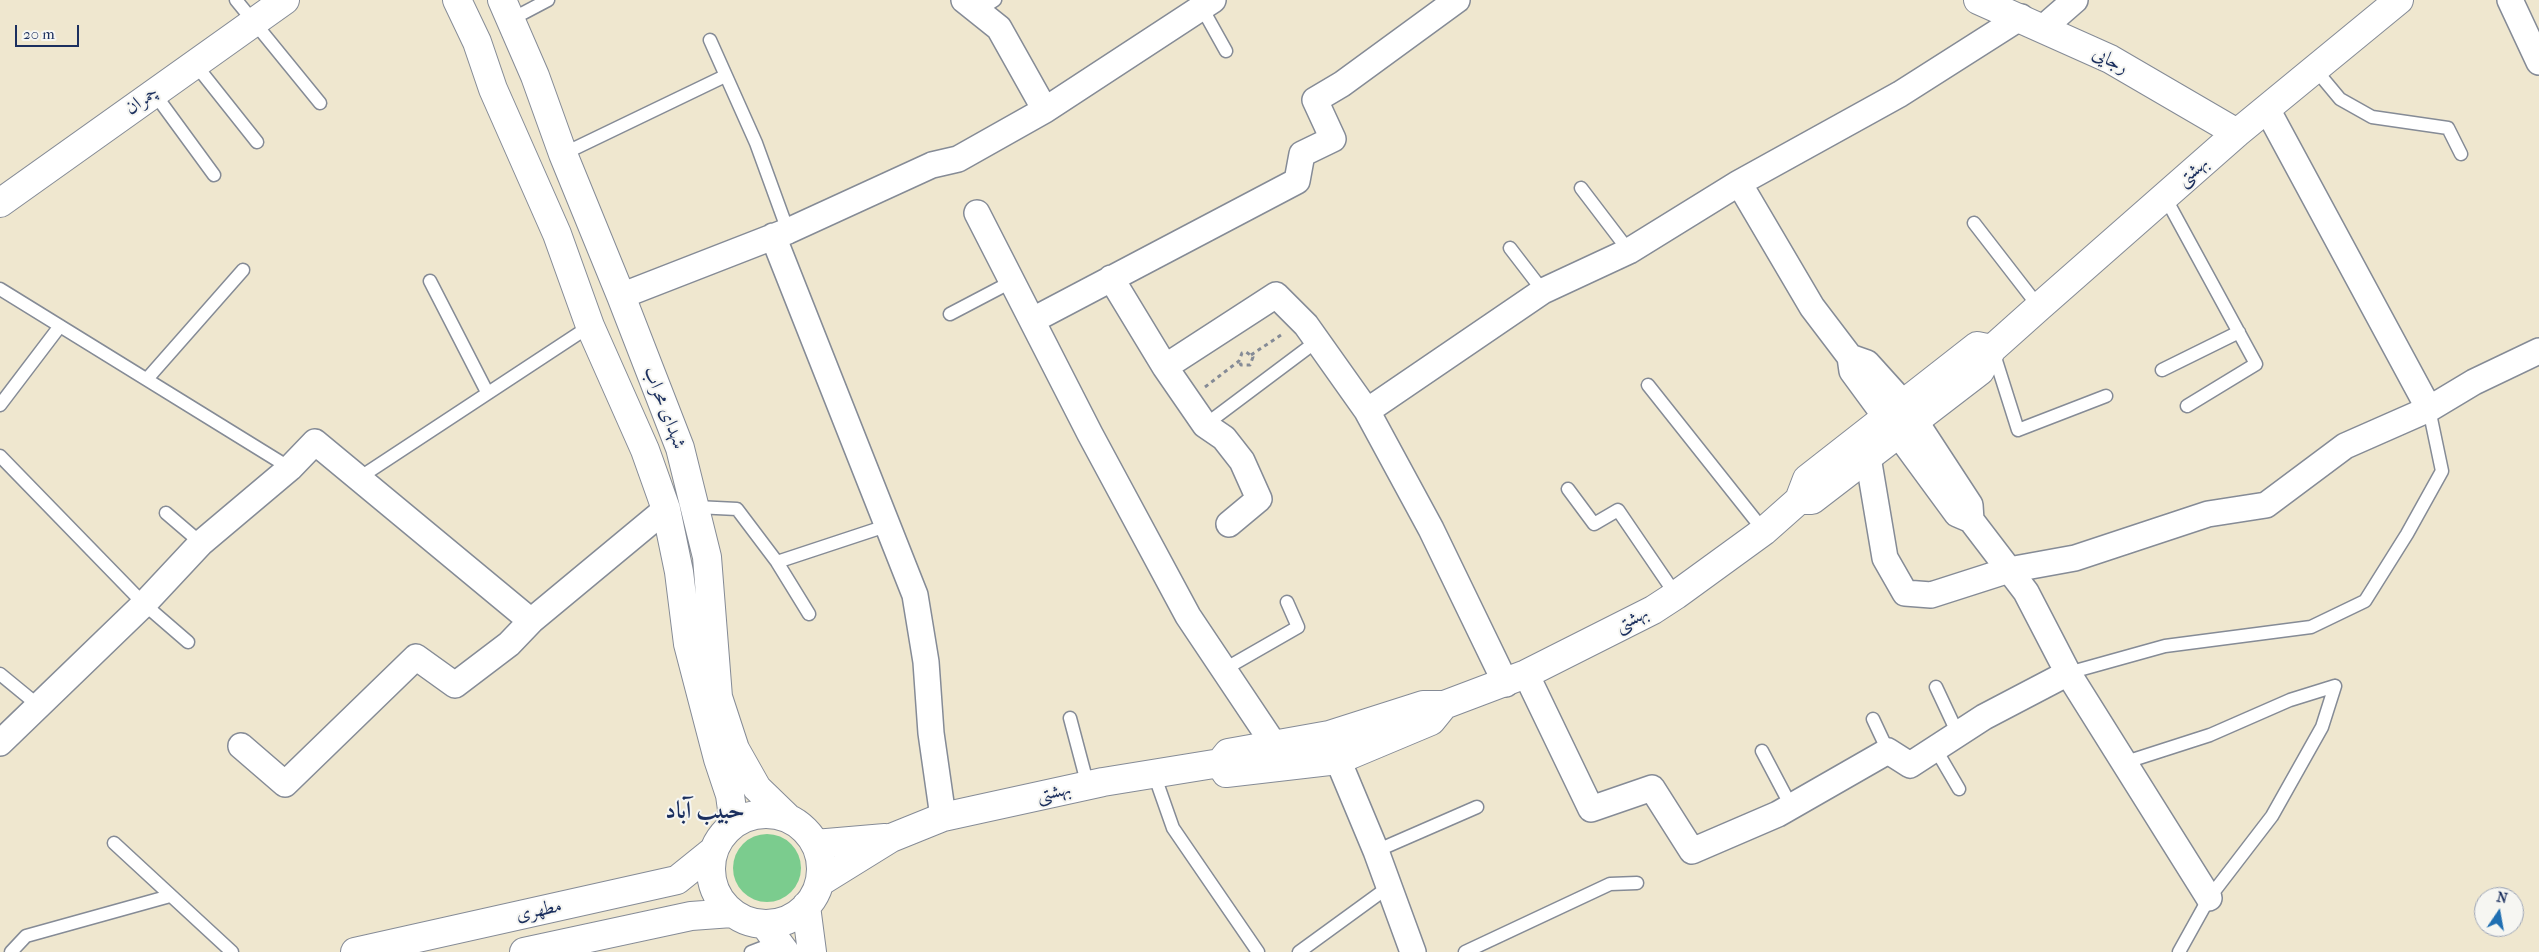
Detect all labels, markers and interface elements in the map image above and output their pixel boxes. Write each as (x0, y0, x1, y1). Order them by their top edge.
scale bar (18, 15, 81, 47)
text: 20 m (23, 25, 55, 43)
street label: رجایی (2088, 42, 2132, 80)
street label: چمران (121, 82, 163, 120)
street label: بهشتی (2172, 152, 2214, 192)
street label: شهدای محراب (638, 363, 690, 453)
street label: بهشتی (1611, 602, 1653, 638)
street label: بهشتی (1035, 778, 1073, 808)
district label: حبیب آباد (665, 798, 745, 826)
north arrow (2474, 887, 2524, 937)
text: N (2495, 888, 2509, 907)
street label: مطهری (514, 895, 564, 927)

